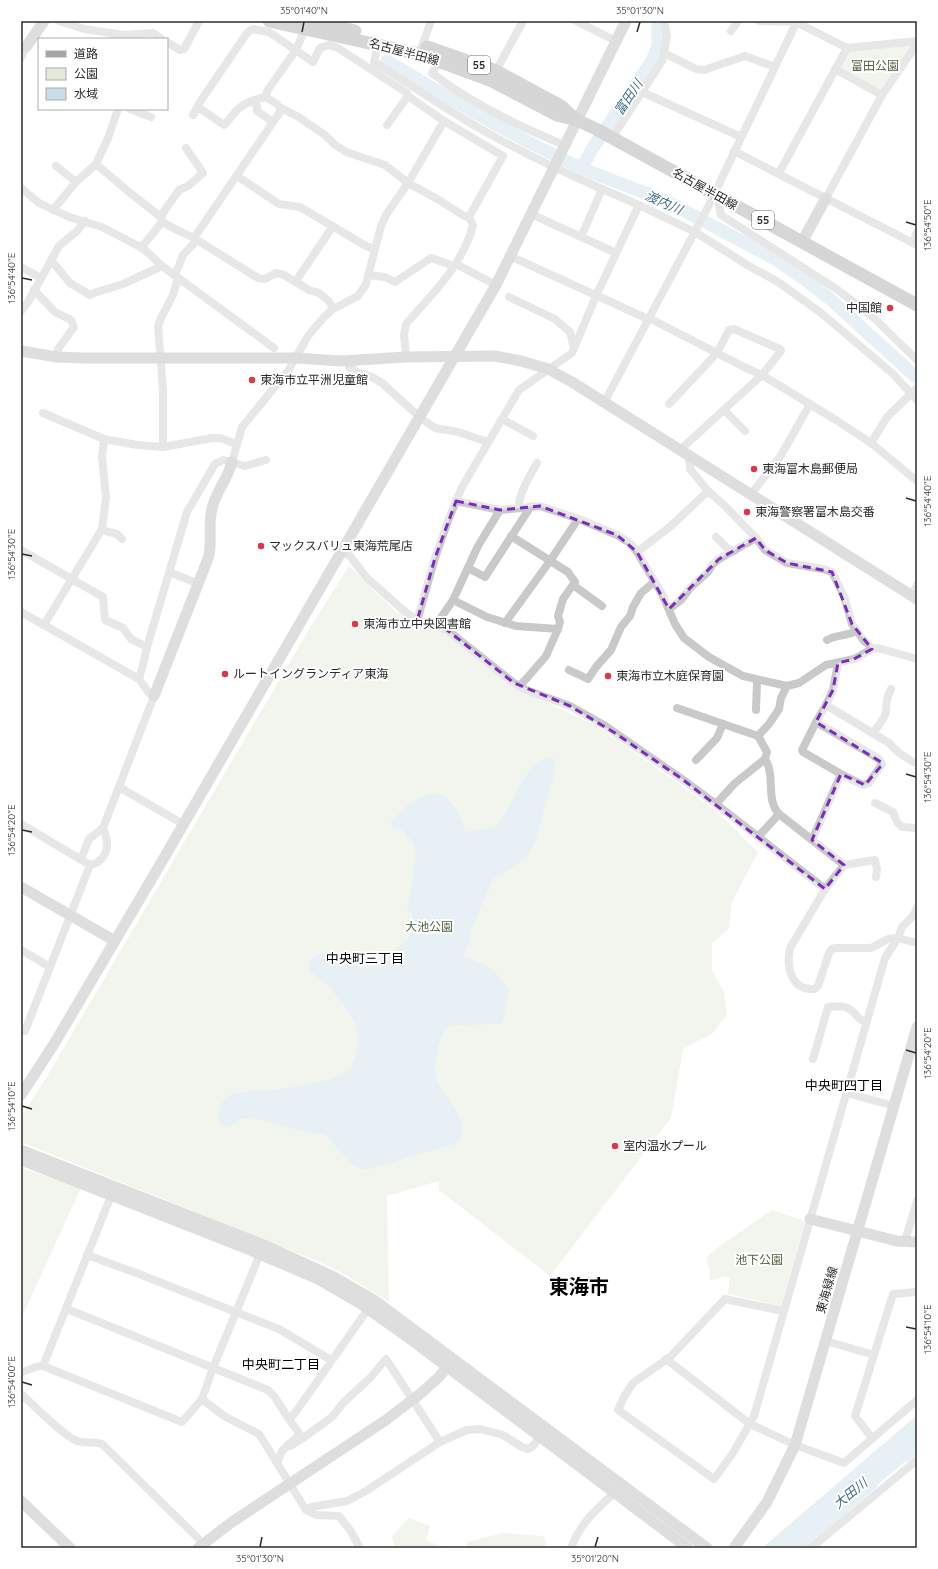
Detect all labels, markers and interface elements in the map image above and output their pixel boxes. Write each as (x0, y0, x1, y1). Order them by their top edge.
text: 35°01'40"N (280, 4, 328, 17)
text: 35°01'30"N (616, 4, 664, 17)
street label: 名古屋半田線 (367, 35, 441, 68)
legend (38, 38, 168, 110)
text: 道路 (74, 46, 98, 61)
road number: 55 (468, 56, 490, 74)
park label: 富田公園 (851, 58, 899, 73)
text: 公園 (74, 66, 98, 81)
water label: 富田川 (610, 75, 647, 118)
text: 水域 (74, 86, 98, 101)
street label: 名古屋半田線 (670, 165, 740, 213)
water label: 渡内川 (643, 187, 687, 218)
text: 136°54'50"E (921, 199, 934, 251)
road number: 55 (752, 211, 774, 229)
text: 136°54'40"E (5, 252, 18, 304)
place label: 中国館 (846, 300, 882, 315)
marker: 中国館 (885, 303, 895, 313)
place label: 東海市立平洲児童館 (260, 372, 368, 387)
marker: 東海市立平洲児童館 (247, 375, 257, 385)
place label: 東海富木島郵便局 (762, 461, 858, 476)
marker: 東海富木島郵便局 (749, 464, 759, 474)
text: 136°54'40"E (921, 475, 934, 527)
place label: 東海警察署富木島交番 (755, 504, 875, 519)
marker: 東海警察署富木島交番 (742, 507, 752, 517)
text: 136°54'30"E (5, 528, 18, 580)
place label: マックスバリュ東海荒尾店 (269, 538, 413, 553)
marker: マックスバリュ東海荒尾店 (256, 541, 266, 551)
place label: 東海市立中央図書館 (363, 616, 471, 631)
marker: 東海市立中央図書館 (350, 619, 360, 629)
place label: ルートイングランディア東海 (233, 666, 388, 681)
place label: 東海市立木庭保育園 (616, 668, 724, 683)
marker: ルートイングランディア東海 (220, 669, 230, 679)
marker: 東海市立木庭保育園 (603, 671, 613, 681)
text: 136°54'30"E (921, 751, 934, 803)
text: 136°54'20"E (5, 804, 18, 856)
park label: 大池公園 (405, 919, 453, 934)
district label: 中央町三丁目 (326, 950, 404, 966)
text: 136°54'20"E (921, 1027, 934, 1079)
district label: 中央町四丁目 (805, 1077, 883, 1093)
text: 136°54'10"E (5, 1081, 18, 1131)
place label: 室内温水プール (623, 1138, 707, 1153)
marker: 室内温水プール (610, 1141, 620, 1151)
park label: 池下公園 (735, 1252, 783, 1267)
street label: 東海緑線 (813, 1265, 840, 1315)
district label: 東海市 (549, 1274, 609, 1299)
text: 136°54'10"E (921, 1304, 934, 1354)
text: 136°54'00"E (5, 1356, 18, 1408)
district label: 中央町二丁目 (242, 1356, 320, 1372)
water label: 大田川 (830, 1473, 872, 1511)
text: 35°01'30"N (236, 1552, 284, 1565)
text: 35°01'20"N (571, 1552, 619, 1565)

